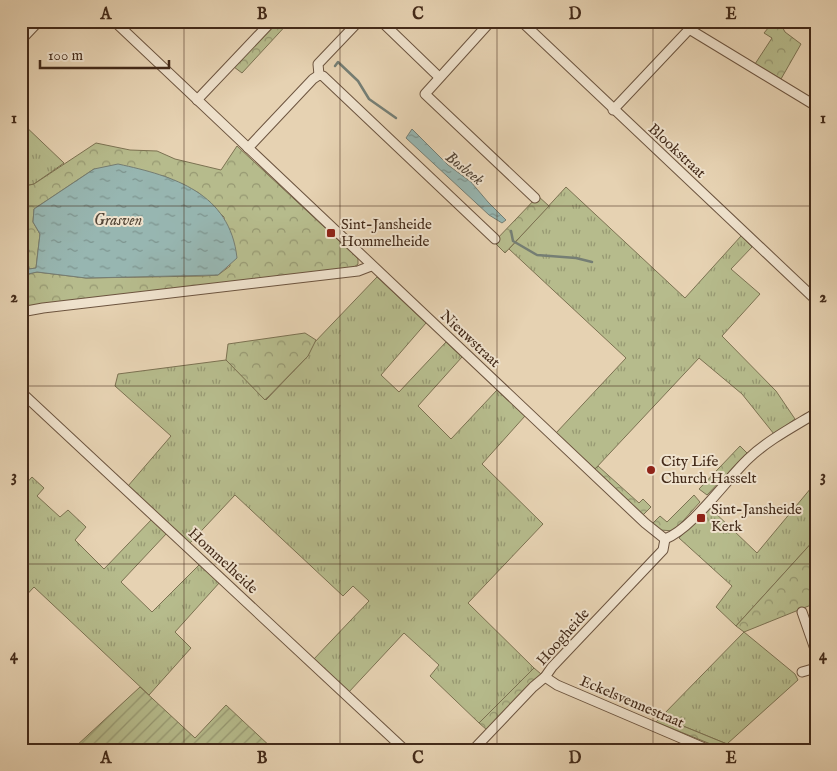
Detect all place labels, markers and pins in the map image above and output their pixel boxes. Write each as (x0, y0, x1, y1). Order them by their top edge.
place label: Sint-Jansheide Hommelheide (341, 215, 432, 251)
marker: Sint-Jansheide Hommelheide (325, 227, 337, 239)
place label: City Life Church Hasselt (661, 452, 757, 488)
marker: City Life Church Hasselt (645, 464, 657, 476)
place label: Sint-Jansheide Kerk (711, 500, 802, 536)
marker: Sint-Jansheide Kerk (695, 512, 707, 524)

